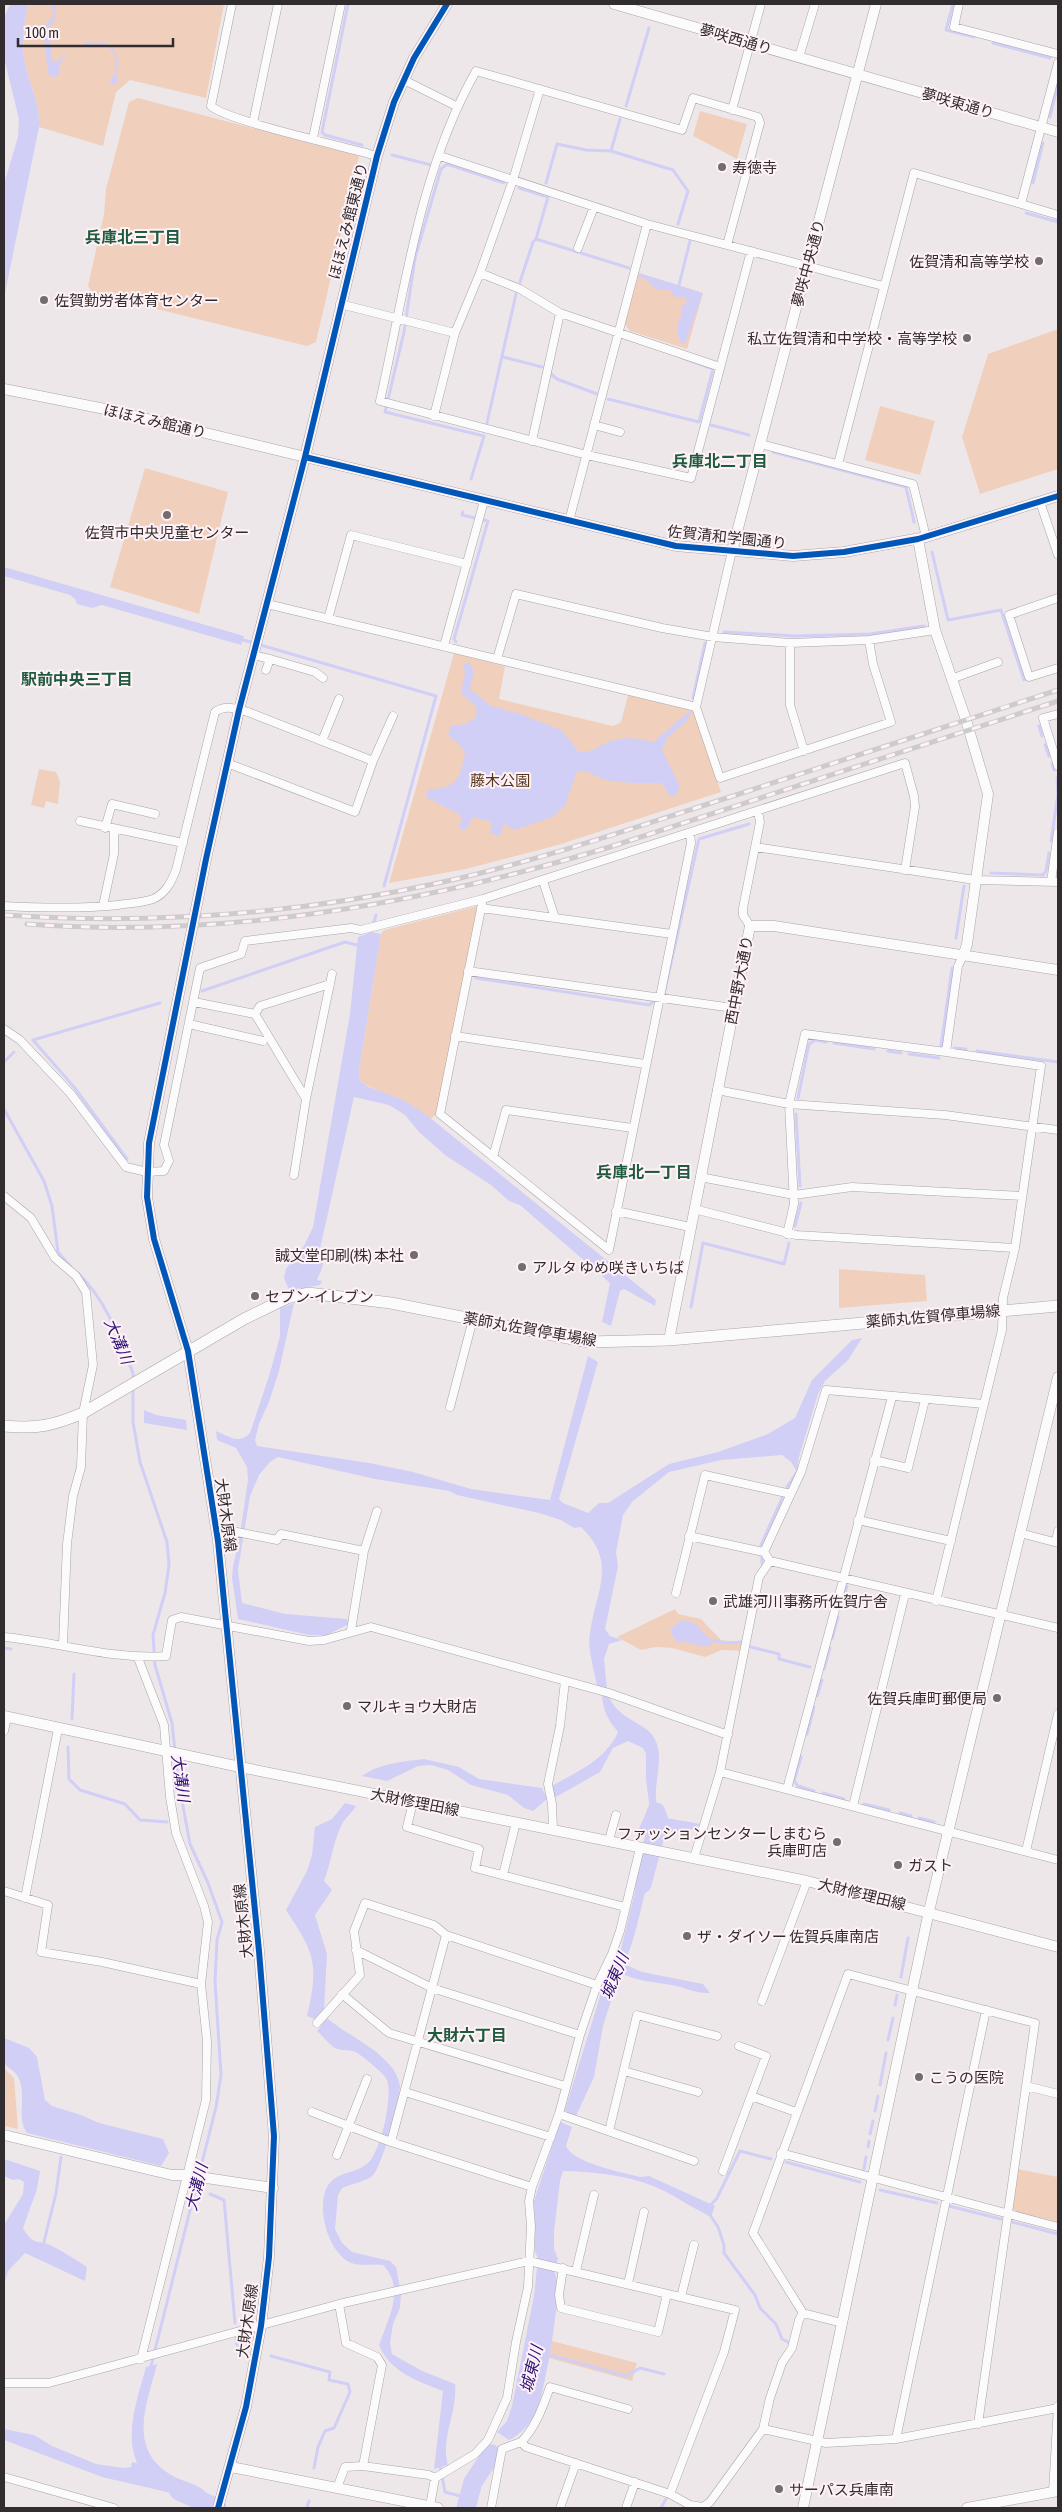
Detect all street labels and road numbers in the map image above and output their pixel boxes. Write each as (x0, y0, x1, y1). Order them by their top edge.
street label: 夢咲西通り (698, 20, 774, 58)
street label: 夢咲東通り (920, 84, 996, 122)
street label: ほほえみ館東通り (325, 161, 371, 281)
street label: 夢咲中央通り (788, 217, 828, 309)
street label: ほほえみ館通り (102, 401, 208, 441)
street label: 佐賀清和学園通り (666, 522, 788, 552)
street label: 西中野大通り (722, 934, 756, 1026)
street label: 薬師丸佐賀停車場線 (865, 1302, 1001, 1330)
street label: 薬師丸佐賀停車場線 (462, 1309, 598, 1349)
street label: 大財木原線 (212, 1477, 240, 1553)
street label: 大財修理田線 (369, 1785, 461, 1819)
street label: 大財修理田線 (816, 1875, 908, 1913)
street label: 大財木原線 (231, 1883, 255, 1959)
street label: 大財木原線 (233, 2283, 261, 2359)

